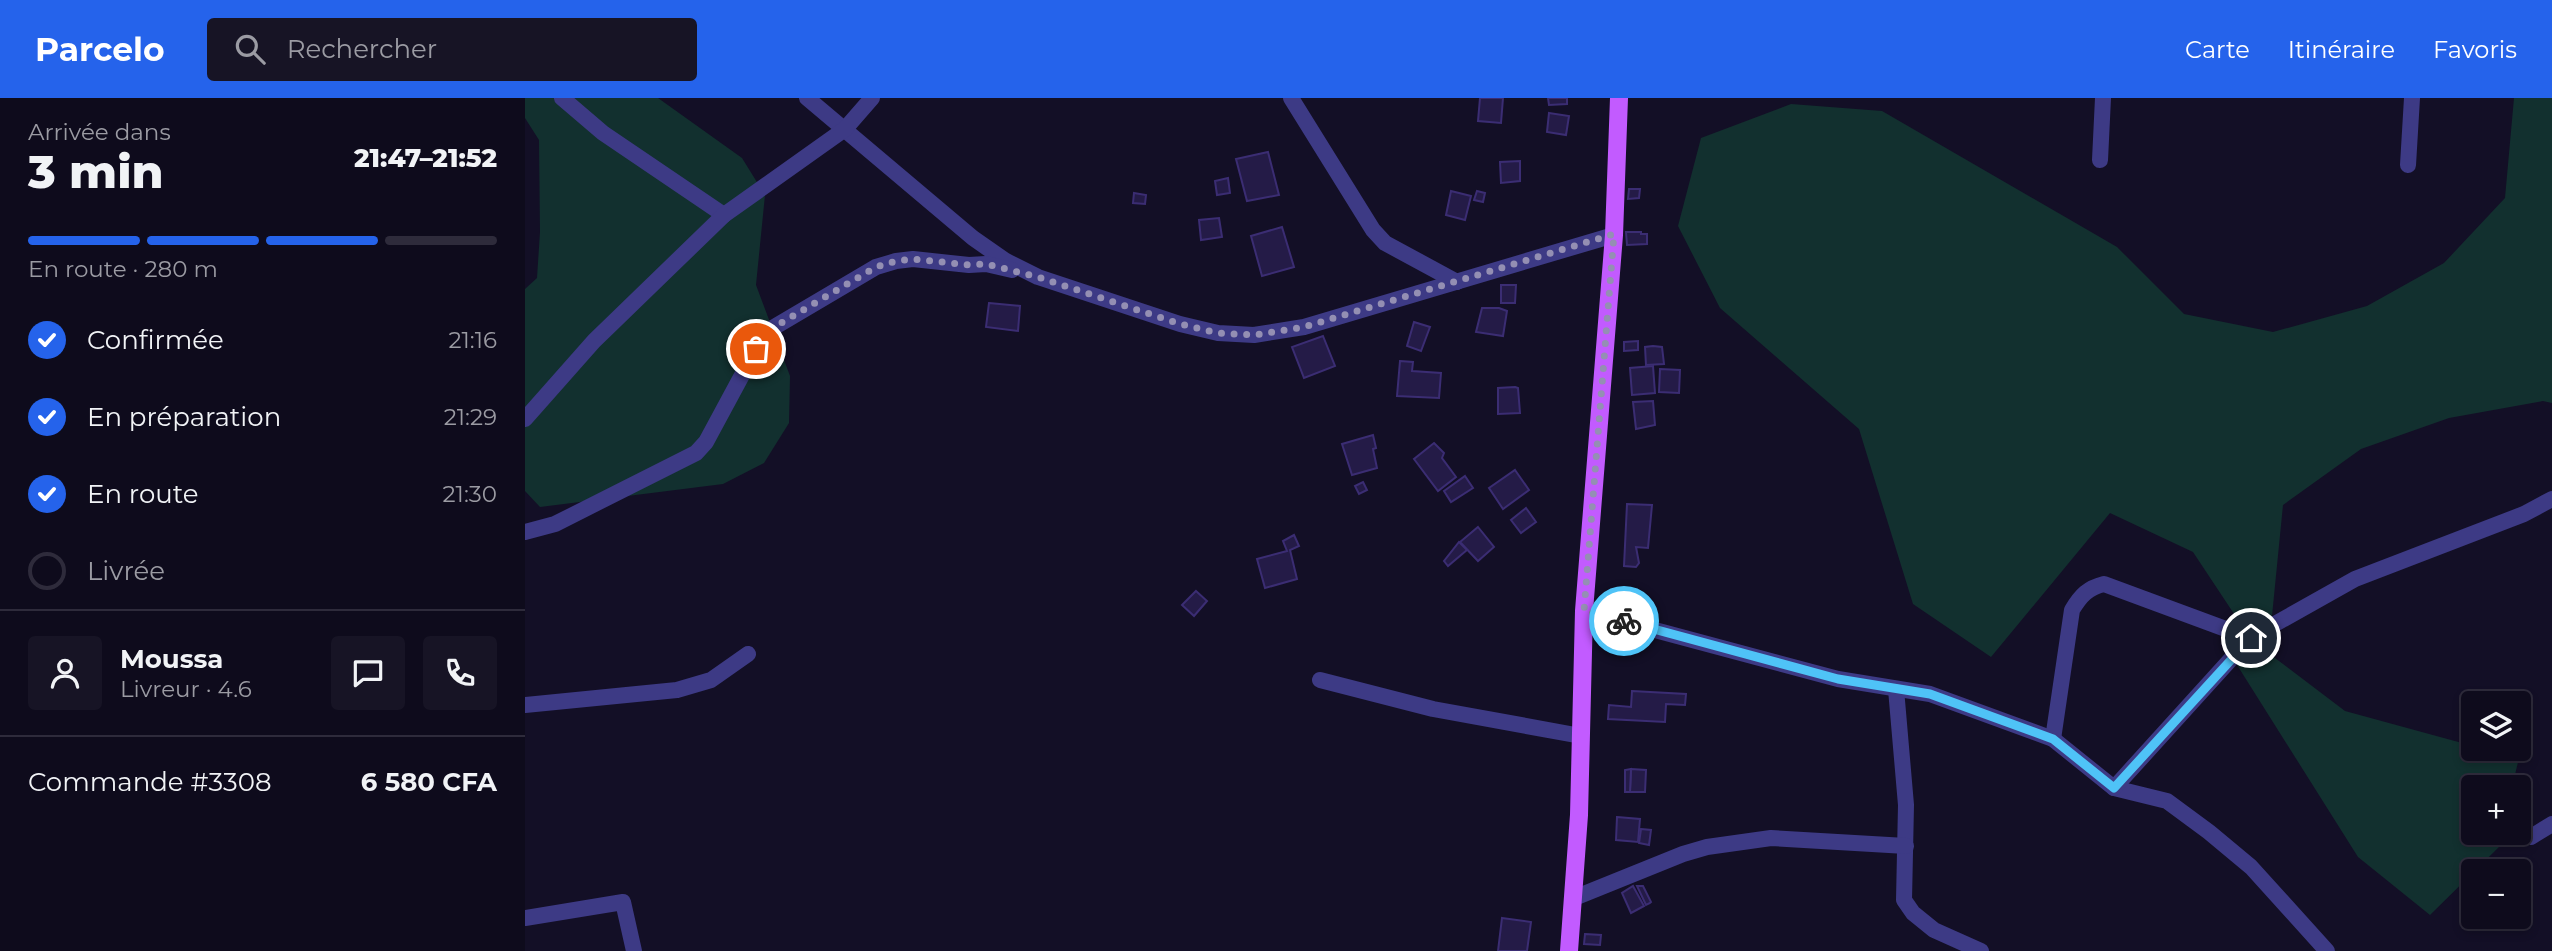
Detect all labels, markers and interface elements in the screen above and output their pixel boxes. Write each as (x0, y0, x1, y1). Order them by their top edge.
search box (207, 18, 697, 81)
text: Parcelo (35, 29, 165, 69)
icon: search (231, 30, 269, 68)
text: Rechercher (287, 33, 437, 65)
text: Carte (2185, 35, 2250, 64)
text: Itinéraire (2288, 35, 2395, 64)
text: Favoris (2433, 35, 2517, 64)
text: Arrivée dans (28, 118, 171, 146)
text: 21:47–21:52 (354, 142, 497, 174)
text: 3 min (28, 143, 164, 200)
text: En route · 280 m (28, 255, 218, 283)
pin (726, 319, 786, 379)
icon: check (28, 321, 66, 359)
text: Confirmée (87, 324, 224, 356)
text: 21:16 (448, 326, 497, 354)
icon: bag (737, 330, 775, 368)
icon: check (28, 398, 66, 436)
text: En préparation (87, 401, 281, 433)
text: 21:29 (444, 403, 497, 431)
icon: check (28, 475, 66, 513)
text: En route (87, 478, 198, 510)
text: 21:30 (443, 480, 497, 508)
text: Livrée (87, 555, 165, 587)
courier (1589, 586, 1659, 656)
icon: bike (1605, 602, 1643, 640)
pin (2221, 608, 2281, 668)
icon: home (2232, 619, 2270, 657)
button: person (28, 636, 102, 710)
button: chat (331, 636, 405, 710)
button: phone (423, 636, 497, 710)
text: Moussa (120, 643, 223, 675)
text: Livreur · 4.6 (120, 675, 252, 703)
map controls (2461, 691, 2531, 929)
button: layers (2461, 691, 2531, 761)
text: Commande #3308 (28, 766, 271, 798)
text: 6 580 CFA (361, 766, 497, 798)
button: + (2461, 775, 2531, 845)
button: − (2461, 859, 2531, 929)

